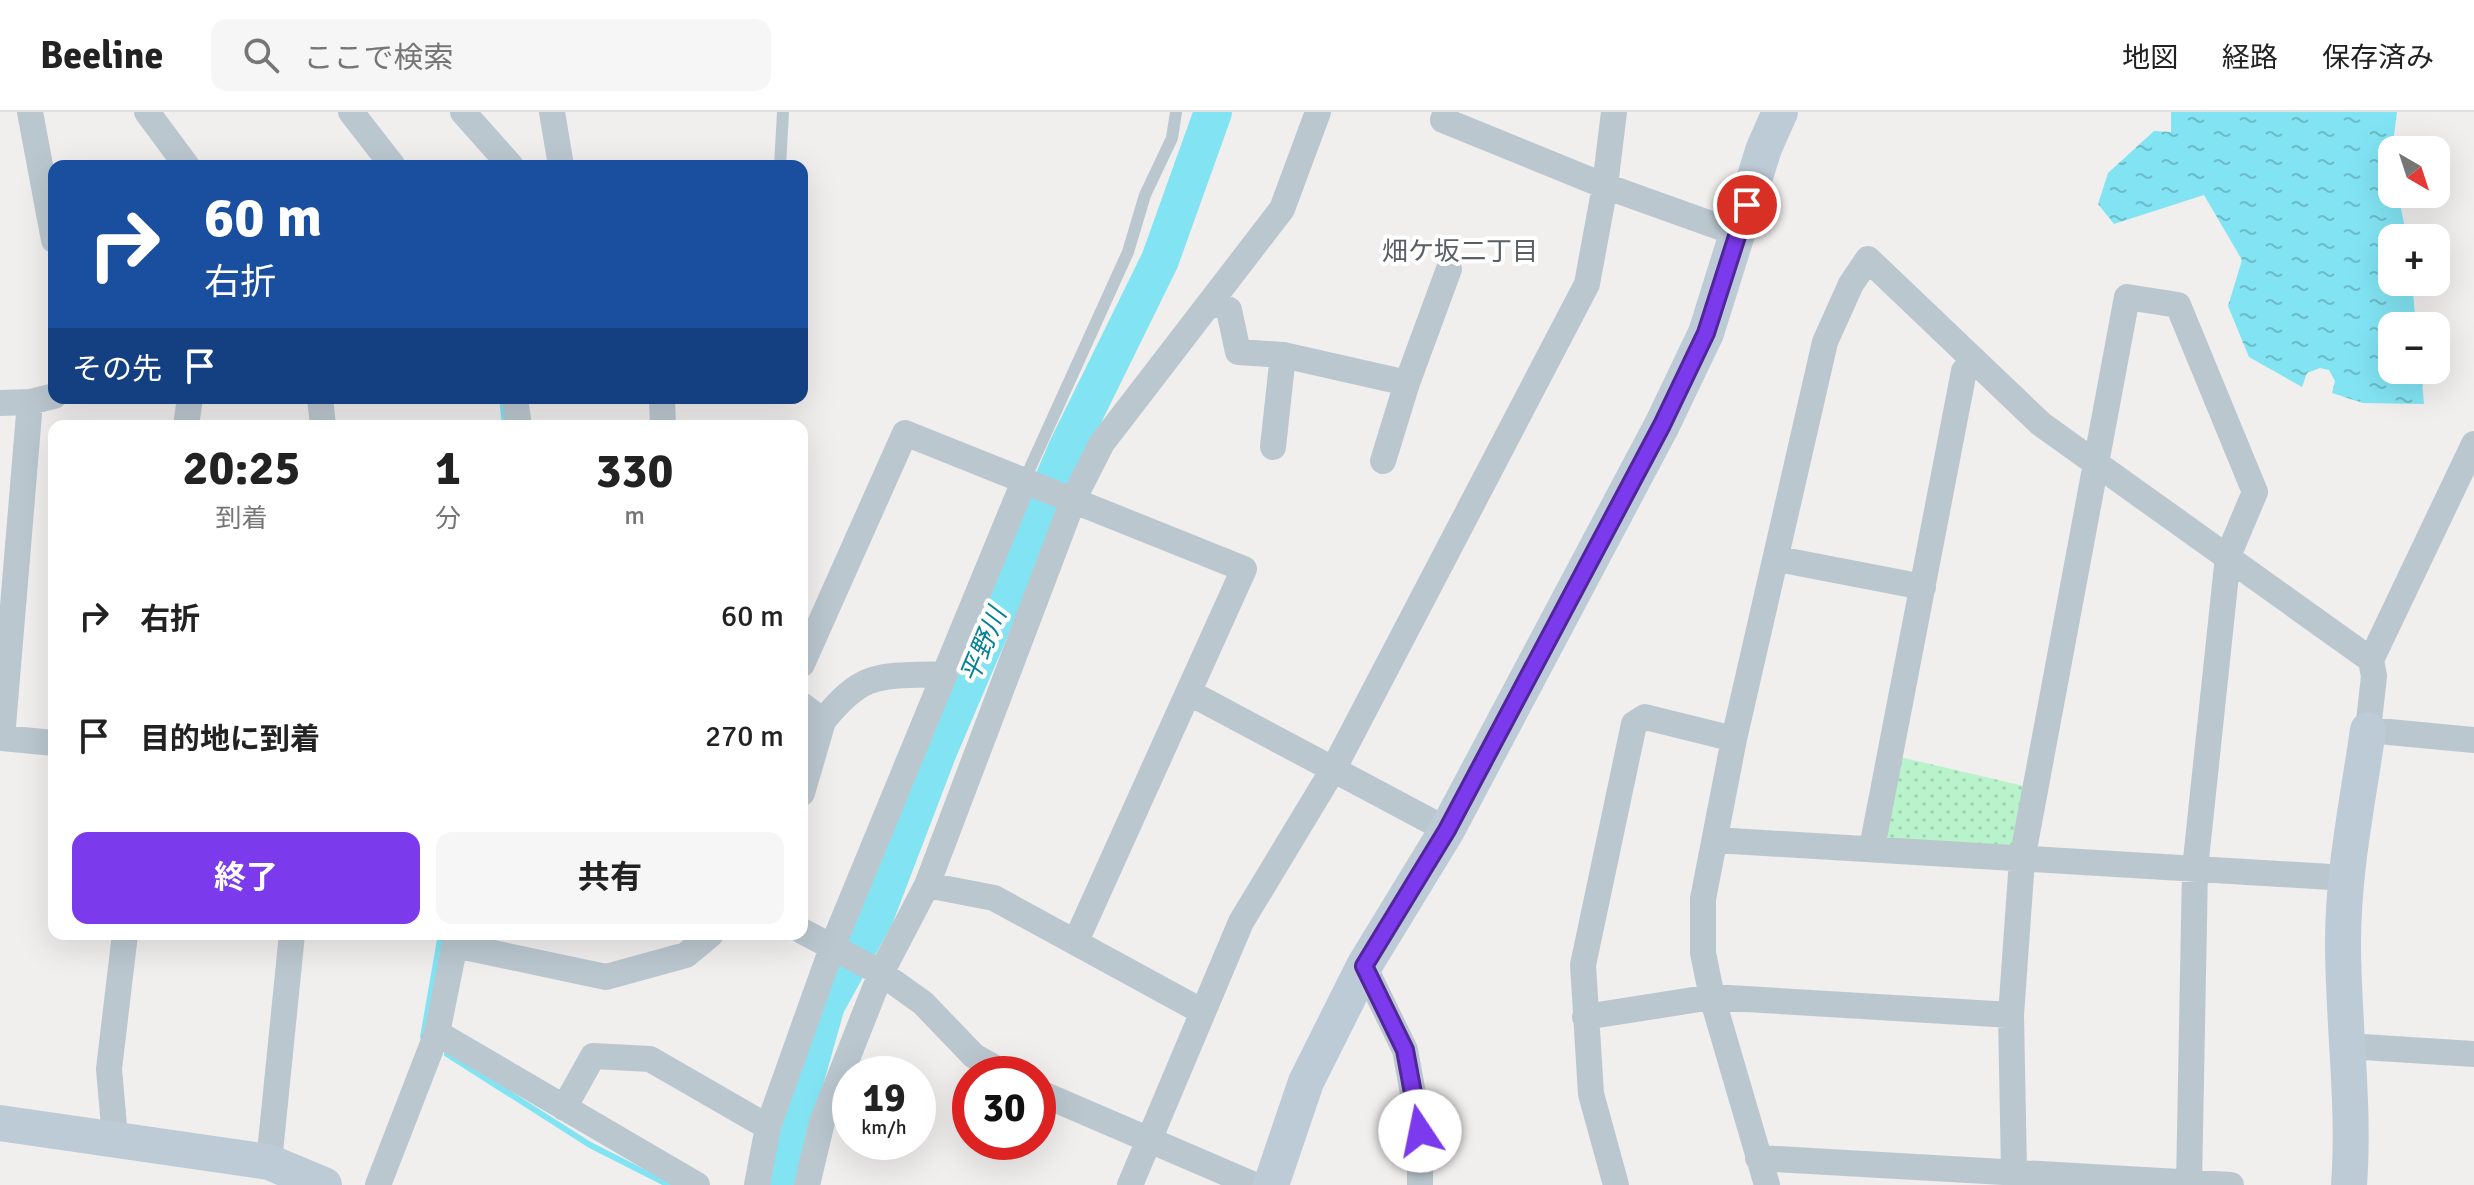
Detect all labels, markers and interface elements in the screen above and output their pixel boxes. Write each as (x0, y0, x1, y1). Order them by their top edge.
search box (211, 19, 771, 91)
text: Beeline (40, 32, 163, 79)
icon: search (239, 33, 283, 77)
text: ここで検索 (303, 40, 453, 77)
text: 地図 (2122, 41, 2178, 75)
text: 経路 (2222, 41, 2278, 75)
text: 保存済み (2322, 41, 2434, 75)
north arrow (2378, 136, 2450, 208)
map controls (2378, 136, 2450, 384)
pin (1713, 171, 1781, 239)
text: 60 m (204, 183, 322, 252)
icon: arrive (1725, 183, 1769, 227)
icon: right (72, 192, 176, 296)
button: + (2378, 224, 2450, 296)
district label: 畑ケ坂二丁目 (1382, 236, 1538, 268)
text: 右折 (204, 260, 276, 305)
button: − (2378, 312, 2450, 384)
icon: arrive (178, 344, 222, 388)
text: その先 (72, 351, 162, 388)
text: 20:25 (183, 439, 300, 498)
text: 1 (435, 439, 461, 498)
text: 330 (596, 442, 673, 501)
text: m (624, 500, 645, 532)
text: 到着 (216, 503, 268, 535)
text: 分 (435, 503, 461, 535)
icon: right (72, 594, 116, 638)
text: 60 m (721, 598, 784, 635)
water label: 平野川 (954, 600, 1015, 688)
text: 右折 (140, 601, 200, 638)
icon: arrive (72, 714, 116, 758)
text: 270 m (705, 718, 784, 755)
text: 目的地に到着 (140, 721, 320, 758)
button: 終了 (72, 832, 420, 924)
button: 共有 (436, 832, 784, 924)
speed limit sign: 30 (952, 1056, 1056, 1160)
text: 19 (862, 1073, 906, 1123)
position arrow (1378, 1089, 1462, 1173)
text: km/h (861, 1115, 907, 1140)

